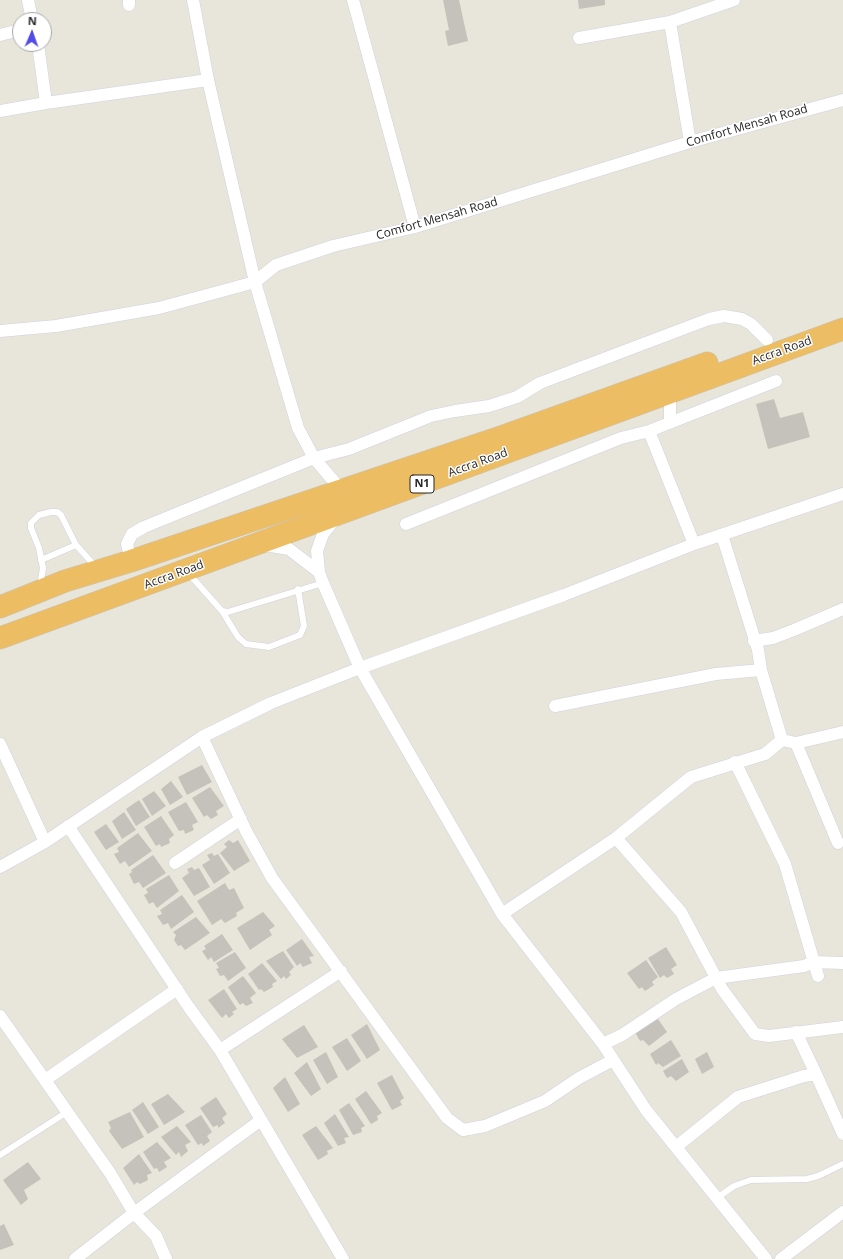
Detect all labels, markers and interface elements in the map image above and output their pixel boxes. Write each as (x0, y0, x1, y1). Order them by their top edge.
north arrow (12, 12, 52, 52)
text: N (28, 13, 37, 28)
street label: Comfort Mensah Road (685, 102, 809, 150)
street label: Comfort Mensah Road (375, 195, 499, 243)
street label: Accra Road (750, 334, 814, 368)
street label: Accra Road (446, 446, 510, 480)
road number: N1 (410, 475, 434, 493)
street label: Accra Road (142, 558, 206, 592)

